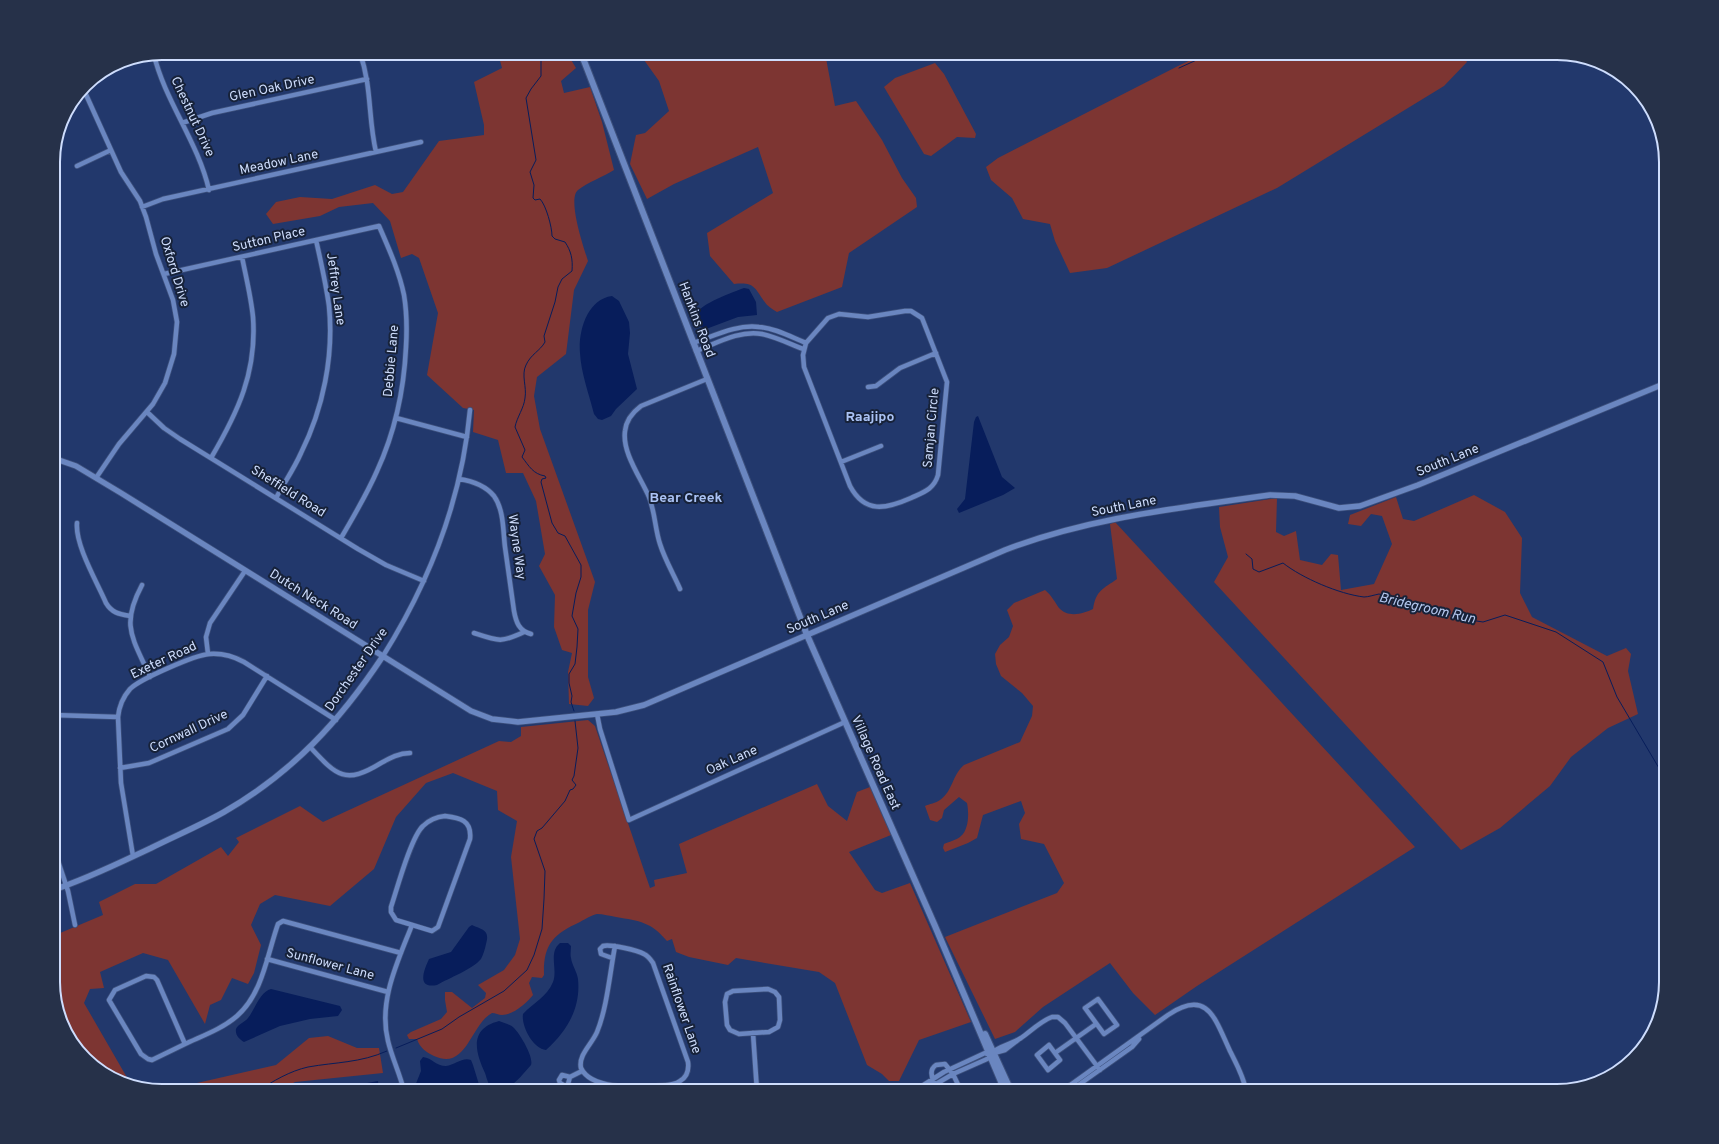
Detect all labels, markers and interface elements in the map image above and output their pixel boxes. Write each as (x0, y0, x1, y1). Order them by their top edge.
street label: Glen Oak Drive (228, 72, 316, 106)
street label: Chestnut Drive (166, 74, 218, 160)
street label: Meadow Lane (238, 147, 320, 179)
street label: Sutton Place (231, 224, 307, 256)
street label: Oxford Drive (156, 235, 192, 309)
street label: Jeffrey Lane (322, 252, 348, 326)
street label: Hankins Road (674, 280, 718, 360)
street label: Debbie Lane (381, 324, 403, 398)
street label: Samjan Circle (921, 387, 943, 469)
district label: Raajipo (846, 409, 895, 426)
street label: South Lane (1414, 441, 1482, 481)
street label: Sheffield Road (248, 463, 328, 521)
district label: Bear Creek (650, 490, 723, 507)
street label: South Lane (1090, 493, 1158, 521)
street label: Wayne Way (503, 513, 529, 581)
street label: Dutch Neck Road (266, 566, 360, 634)
water label: Bridegroom Run (1377, 590, 1477, 628)
street label: South Lane (785, 598, 851, 638)
street label: Dorchester Drive (322, 625, 392, 715)
street label: Exeter Road (128, 639, 200, 683)
street label: Cornwall Drive (147, 707, 231, 757)
street label: Village Road East (847, 713, 903, 813)
street label: Oak Lane (704, 743, 760, 779)
street label: Sunflower Lane (284, 946, 376, 984)
street label: Rainflower Lane (658, 962, 704, 1056)

